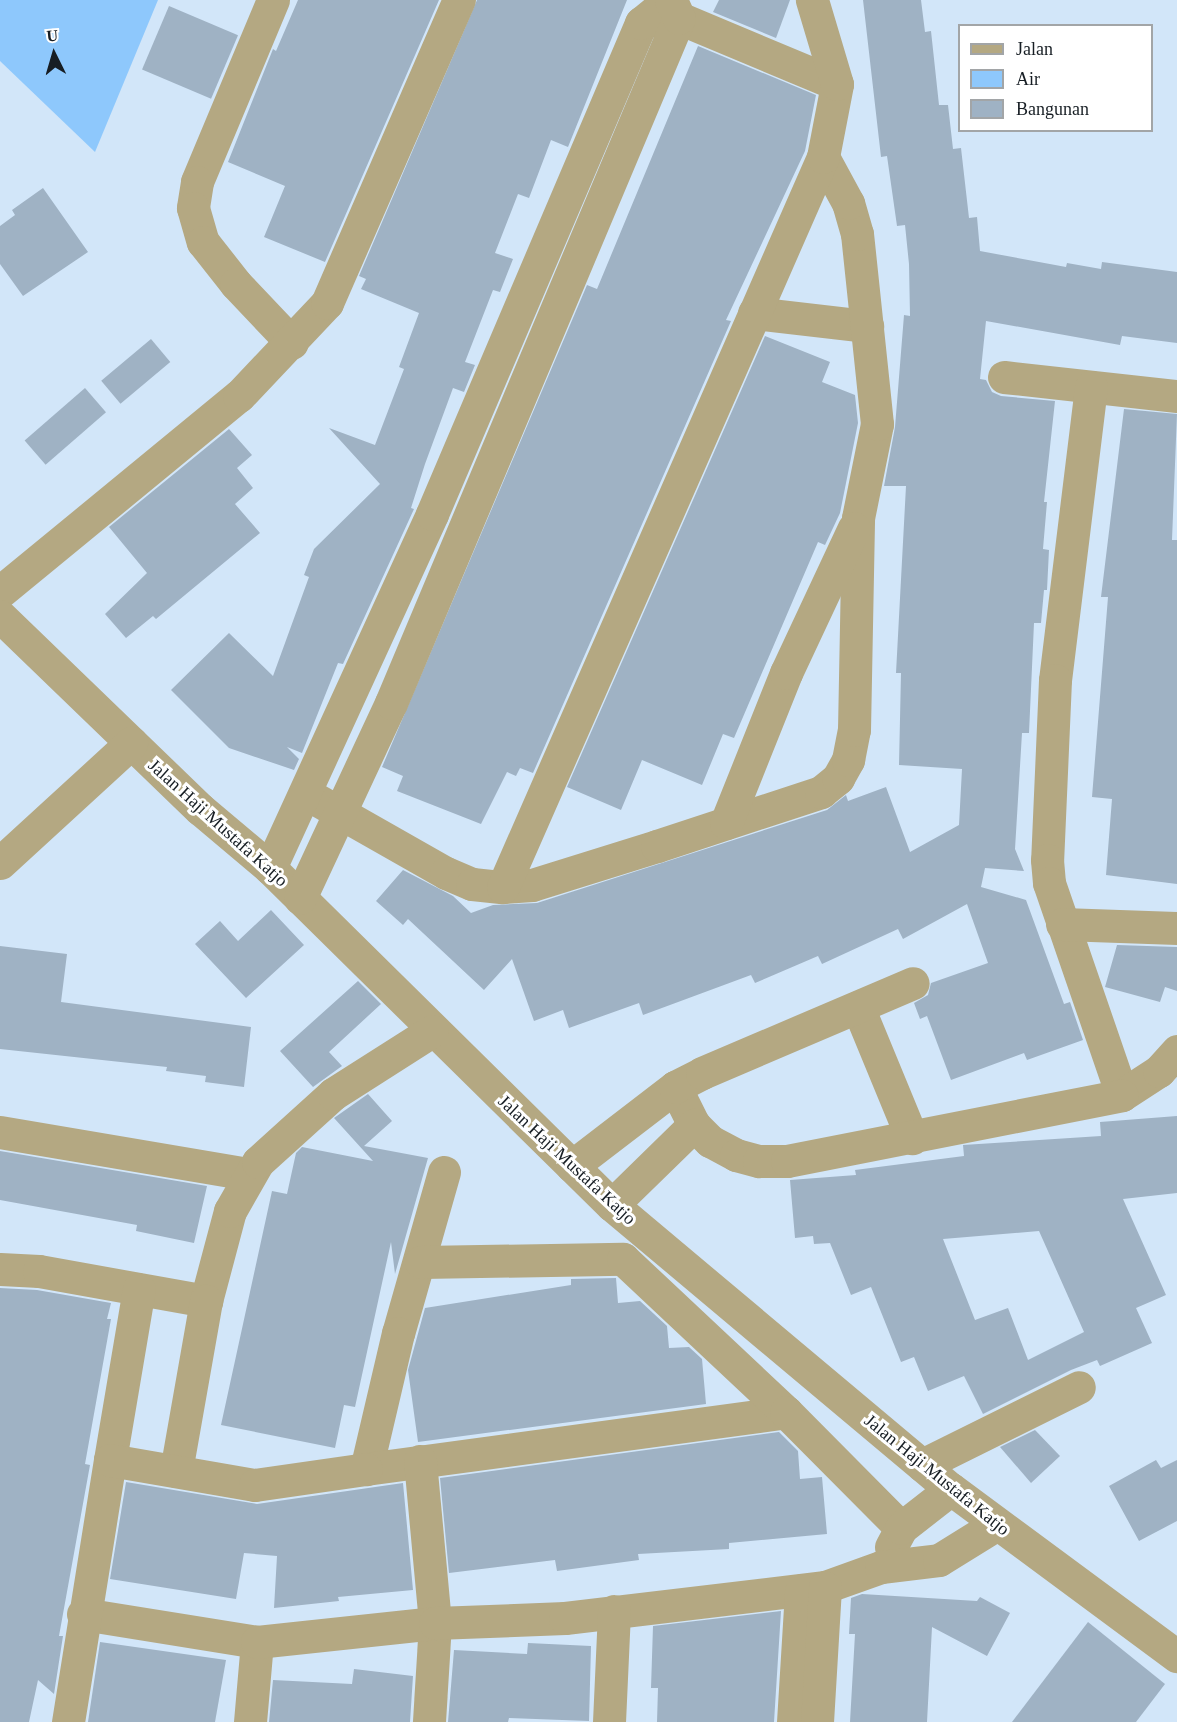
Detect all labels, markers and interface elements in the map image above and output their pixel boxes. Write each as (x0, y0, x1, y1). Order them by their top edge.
north arrow (24, 24, 84, 84)
legend (958, 24, 1153, 132)
text: U (46, 27, 59, 45)
text: Jalan (1016, 39, 1053, 59)
text: Air (1016, 69, 1040, 89)
text: Bangunan (1016, 99, 1089, 119)
street label: Jalan Haji Mustafa Katjo (144, 755, 292, 891)
street label: Jalan Haji Mustafa Katjo (494, 1091, 640, 1229)
street label: Jalan Haji Mustafa Katjo (860, 1410, 1014, 1540)

